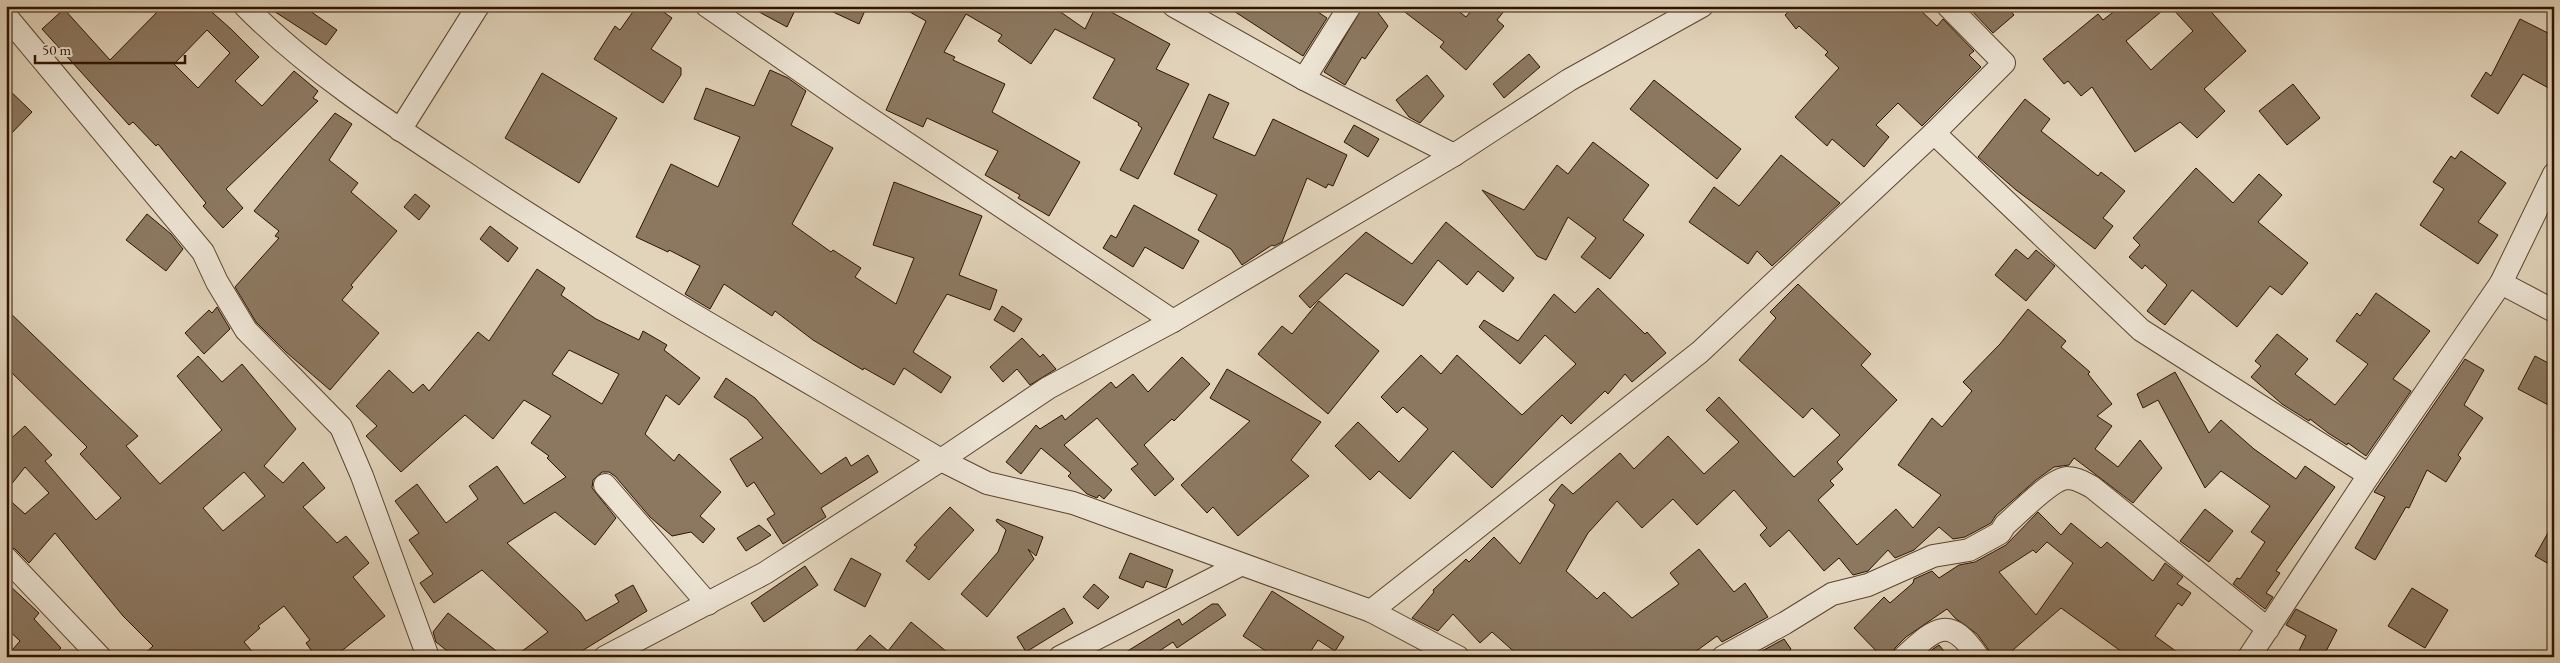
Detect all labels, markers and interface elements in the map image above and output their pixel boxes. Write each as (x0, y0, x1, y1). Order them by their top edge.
scale bar (35, 32, 185, 64)
text: 50 m (42, 40, 71, 59)

